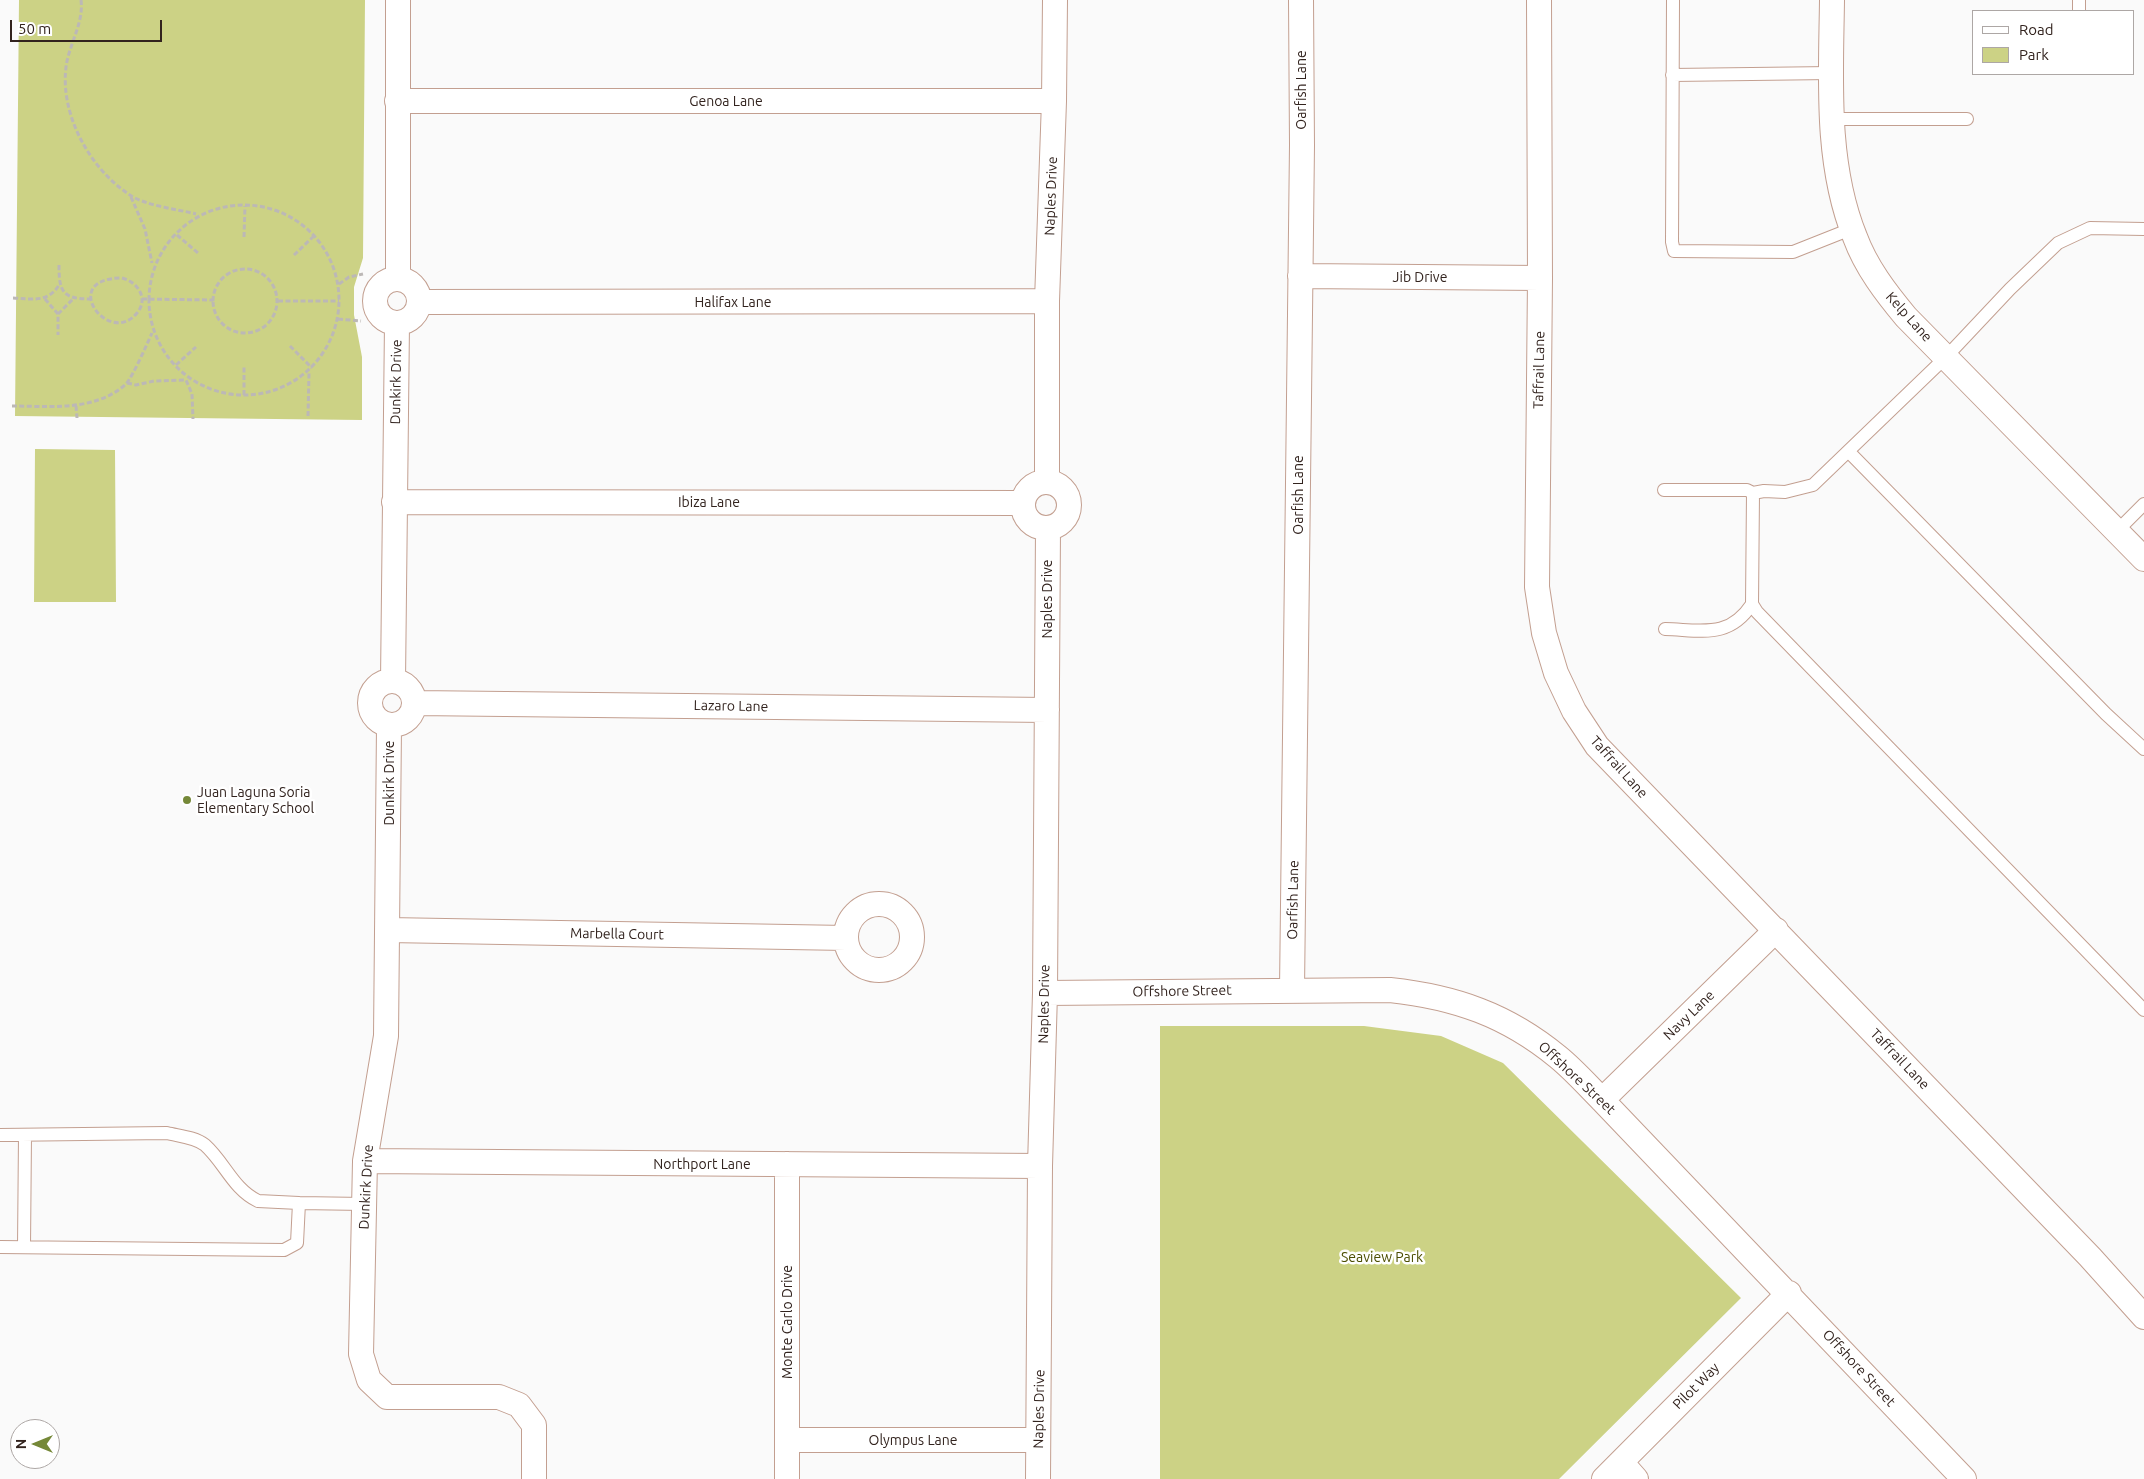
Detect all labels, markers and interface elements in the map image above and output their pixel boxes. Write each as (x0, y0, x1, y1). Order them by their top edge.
scale bar (12, 10, 165, 42)
legend (1972, 10, 2134, 75)
text: 50 m (18, 20, 51, 37)
text: Road (2019, 21, 2054, 38)
text: Park (2019, 46, 2049, 63)
street label: Oarfish Lane (1293, 50, 1309, 130)
street label: Genoa Lane (689, 93, 763, 109)
street label: Naples Drive (1041, 156, 1061, 236)
street label: Jib Drive (1393, 269, 1447, 285)
street label: Kelp Lane (1882, 289, 1936, 345)
street label: Halifax Lane (695, 294, 771, 310)
street label: Taffrail Lane (1530, 331, 1548, 409)
street label: Dunkirk Drive (387, 339, 405, 425)
street label: Oarfish Lane (1290, 455, 1306, 535)
street label: Ibiza Lane (678, 494, 740, 510)
street label: Naples Drive (1039, 559, 1055, 639)
street label: Lazaro Lane (694, 697, 768, 715)
street label: Taffrail Lane (1587, 732, 1651, 802)
street label: Dunkirk Drive (381, 740, 397, 826)
place label: Juan Laguna Soria Elementary School (197, 784, 314, 816)
marker: Juan Laguna Soria Elementary School (181, 794, 193, 806)
street label: Oarfish Lane (1284, 860, 1302, 940)
street label: Marbella Court (570, 925, 664, 943)
street label: Naples Drive (1035, 964, 1053, 1044)
street label: Offshore Street (1132, 982, 1232, 1000)
street label: Navy Lane (1660, 987, 1718, 1043)
street label: Taffrail Lane (1867, 1025, 1933, 1093)
street label: Offshore Street (1535, 1038, 1619, 1118)
street label: Dunkirk Drive (355, 1144, 377, 1230)
street label: Northport Lane (653, 1156, 751, 1172)
park label: Seaview Park (1341, 1249, 1423, 1265)
street label: Monte Carlo Drive (779, 1265, 795, 1379)
street label: Offshore Street (1819, 1326, 1899, 1410)
street label: Pilot Way (1669, 1359, 1723, 1413)
street label: Naples Drive (1030, 1369, 1048, 1449)
north arrow (10, 1419, 60, 1469)
street label: Olympus Lane (869, 1432, 957, 1448)
text: N (13, 1439, 29, 1449)

